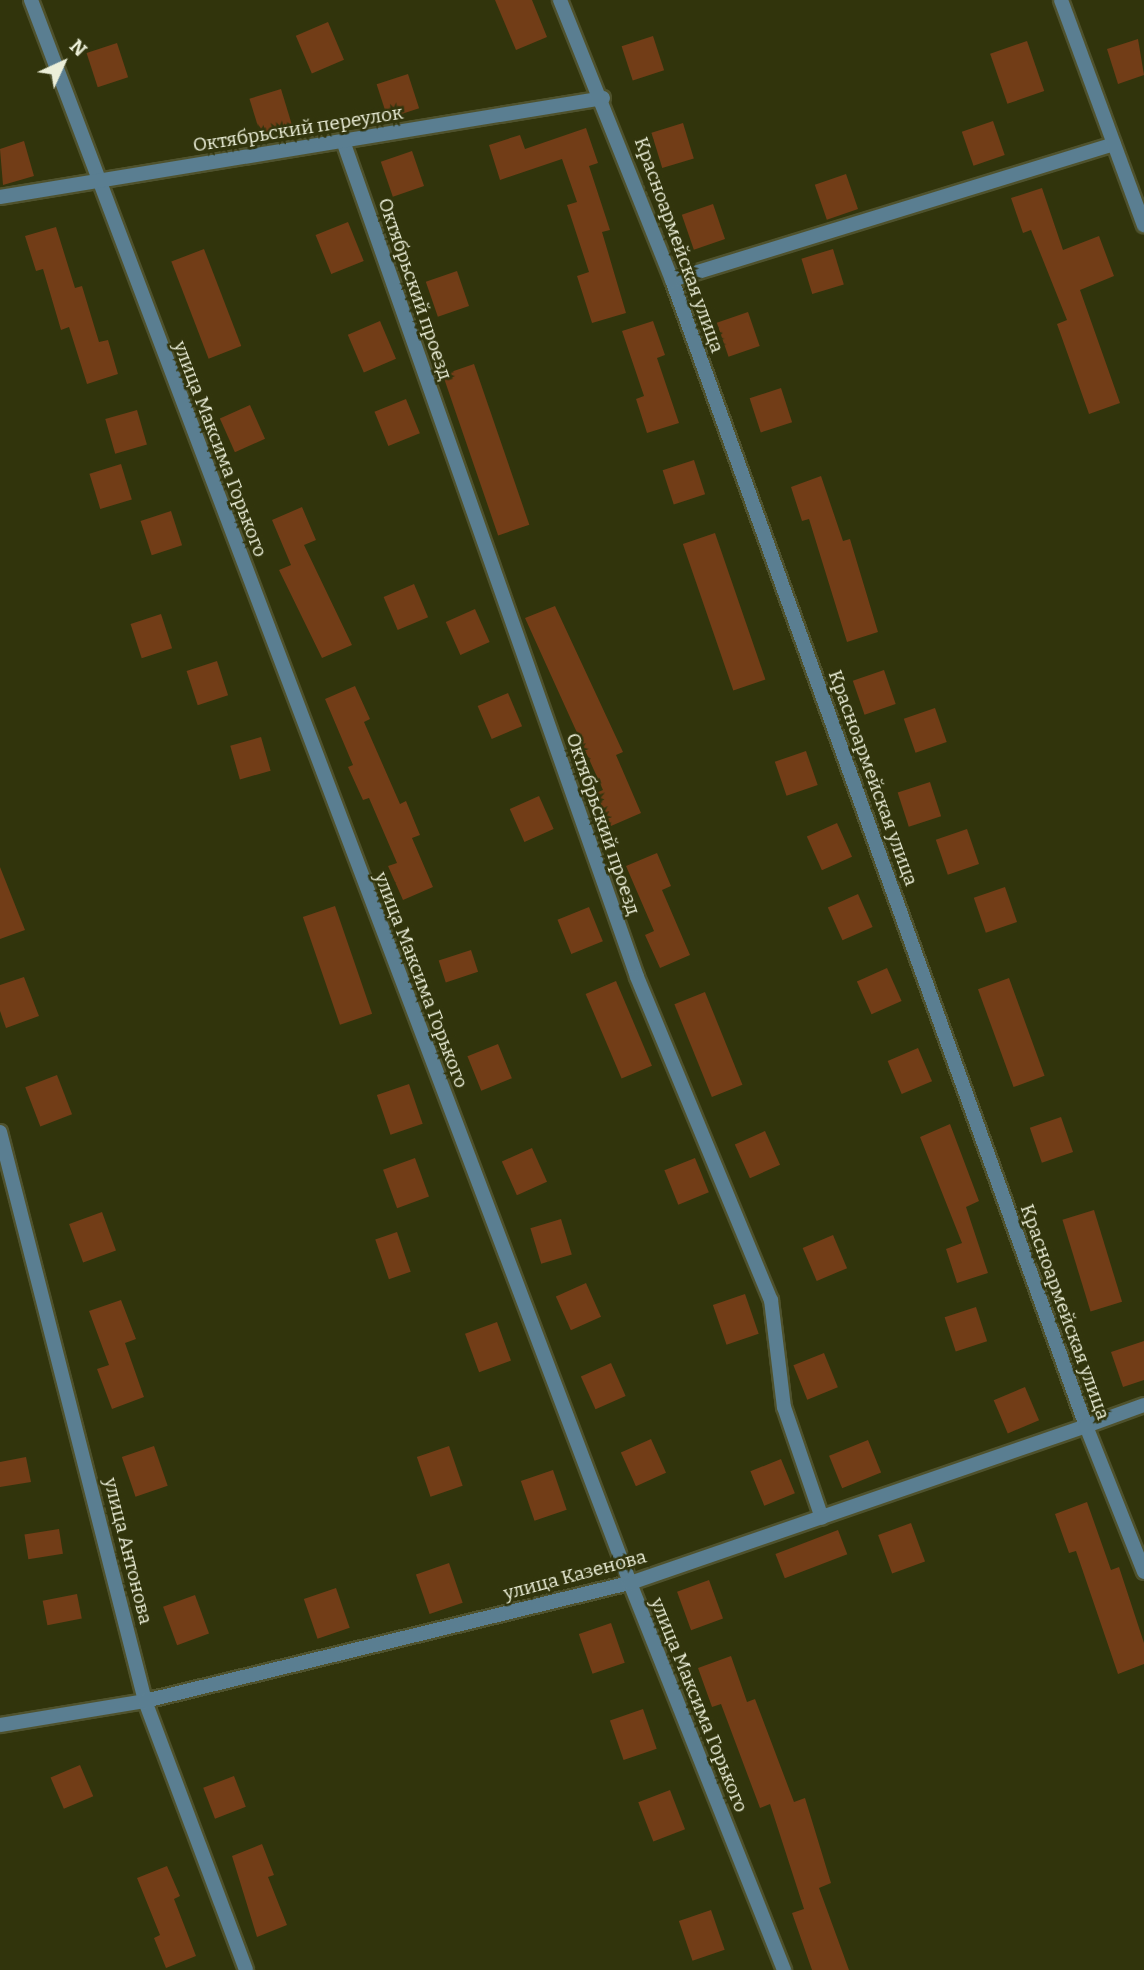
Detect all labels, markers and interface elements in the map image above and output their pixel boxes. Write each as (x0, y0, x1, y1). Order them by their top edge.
north arrow (28, 28, 98, 98)
text: N (65, 34, 92, 61)
street label: Октябрьский переулок (191, 101, 405, 157)
street label: Красноармейская улица (629, 134, 729, 356)
street label: Октябрьский проезд (373, 195, 457, 383)
street label: улица Максима Горького (168, 338, 272, 560)
street label: Красноармейская улица (823, 667, 923, 889)
street label: Октябрьский проезд (561, 730, 645, 918)
street label: улица Максима Горького (369, 869, 473, 1091)
street label: Красноармейская улица (1015, 1201, 1115, 1423)
street label: улица Антонова (99, 1475, 157, 1627)
street label: улица Казенова (501, 1545, 649, 1605)
street label: улица Максима Горького (645, 1594, 753, 1816)

